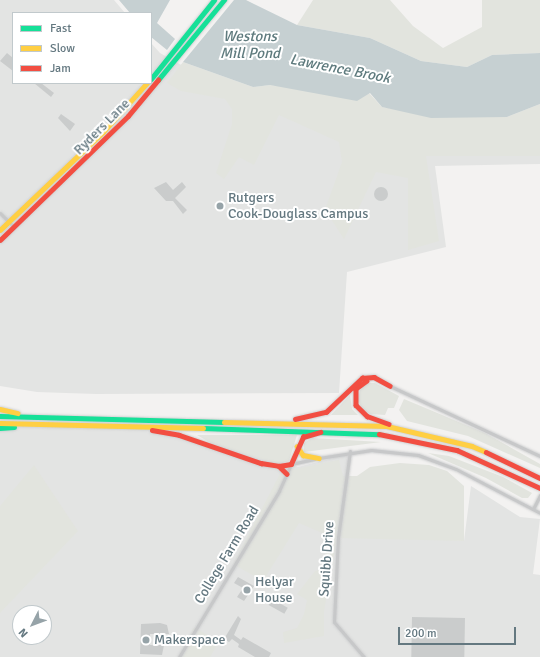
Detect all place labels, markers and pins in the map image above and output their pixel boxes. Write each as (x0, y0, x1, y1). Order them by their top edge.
place label: Rutgers Cook-Douglass Campus (228, 190, 368, 222)
marker: Rutgers Cook-Douglass Campus (215, 201, 225, 211)
place label: Helyar House (255, 574, 294, 606)
marker: Helyar House (242, 585, 252, 595)
place label: Makerspace (154, 632, 225, 648)
marker: Makerspace (141, 635, 151, 645)

